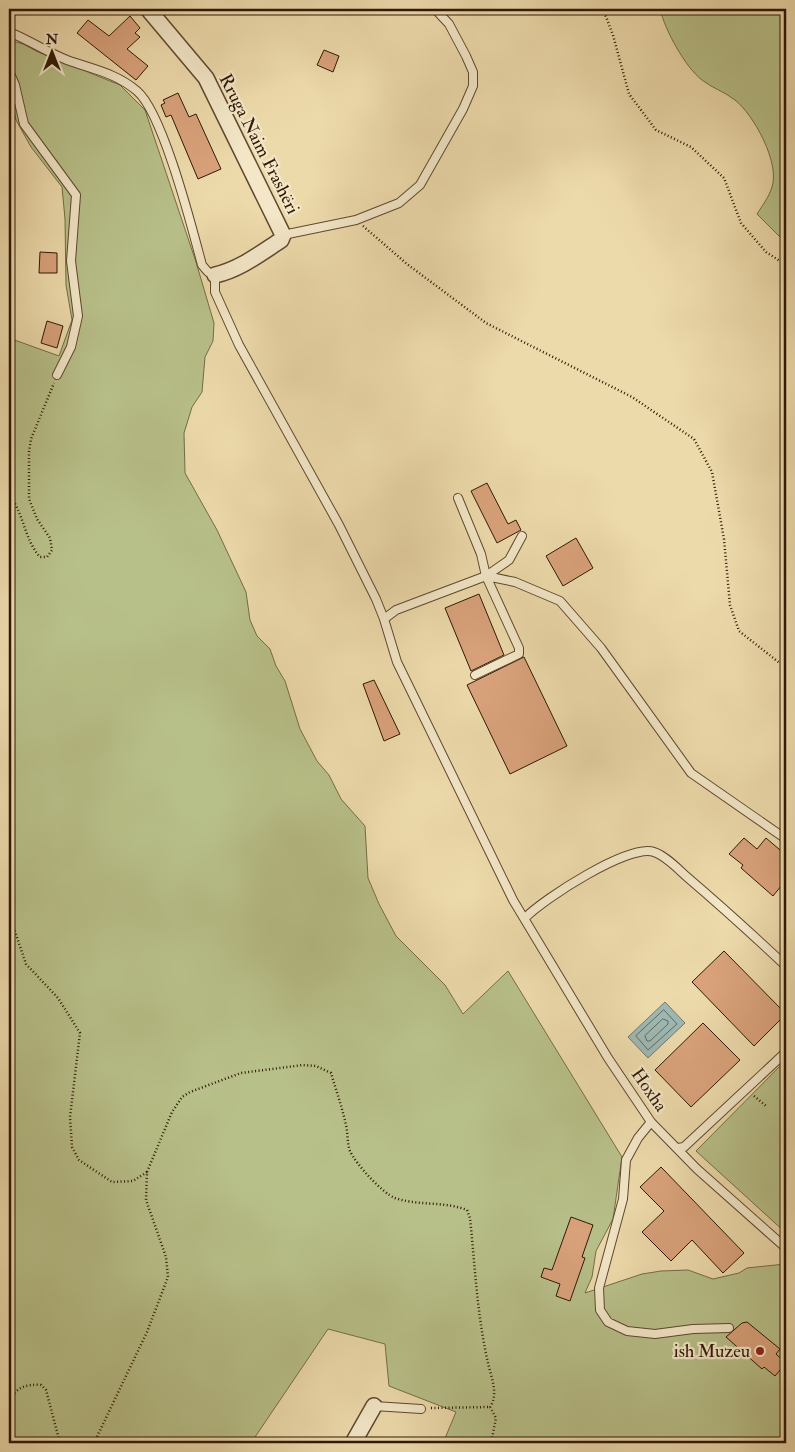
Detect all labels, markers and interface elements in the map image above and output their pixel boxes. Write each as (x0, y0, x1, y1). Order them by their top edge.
north arrow (28, 28, 78, 78)
text: N (45, 31, 59, 48)
street label: Rruga Naim Frashëri (214, 70, 304, 218)
street label: Hoxha (626, 1064, 672, 1117)
place label: ish Muzeu (674, 1340, 750, 1363)
marker: ish Muzeu (754, 1345, 766, 1357)

